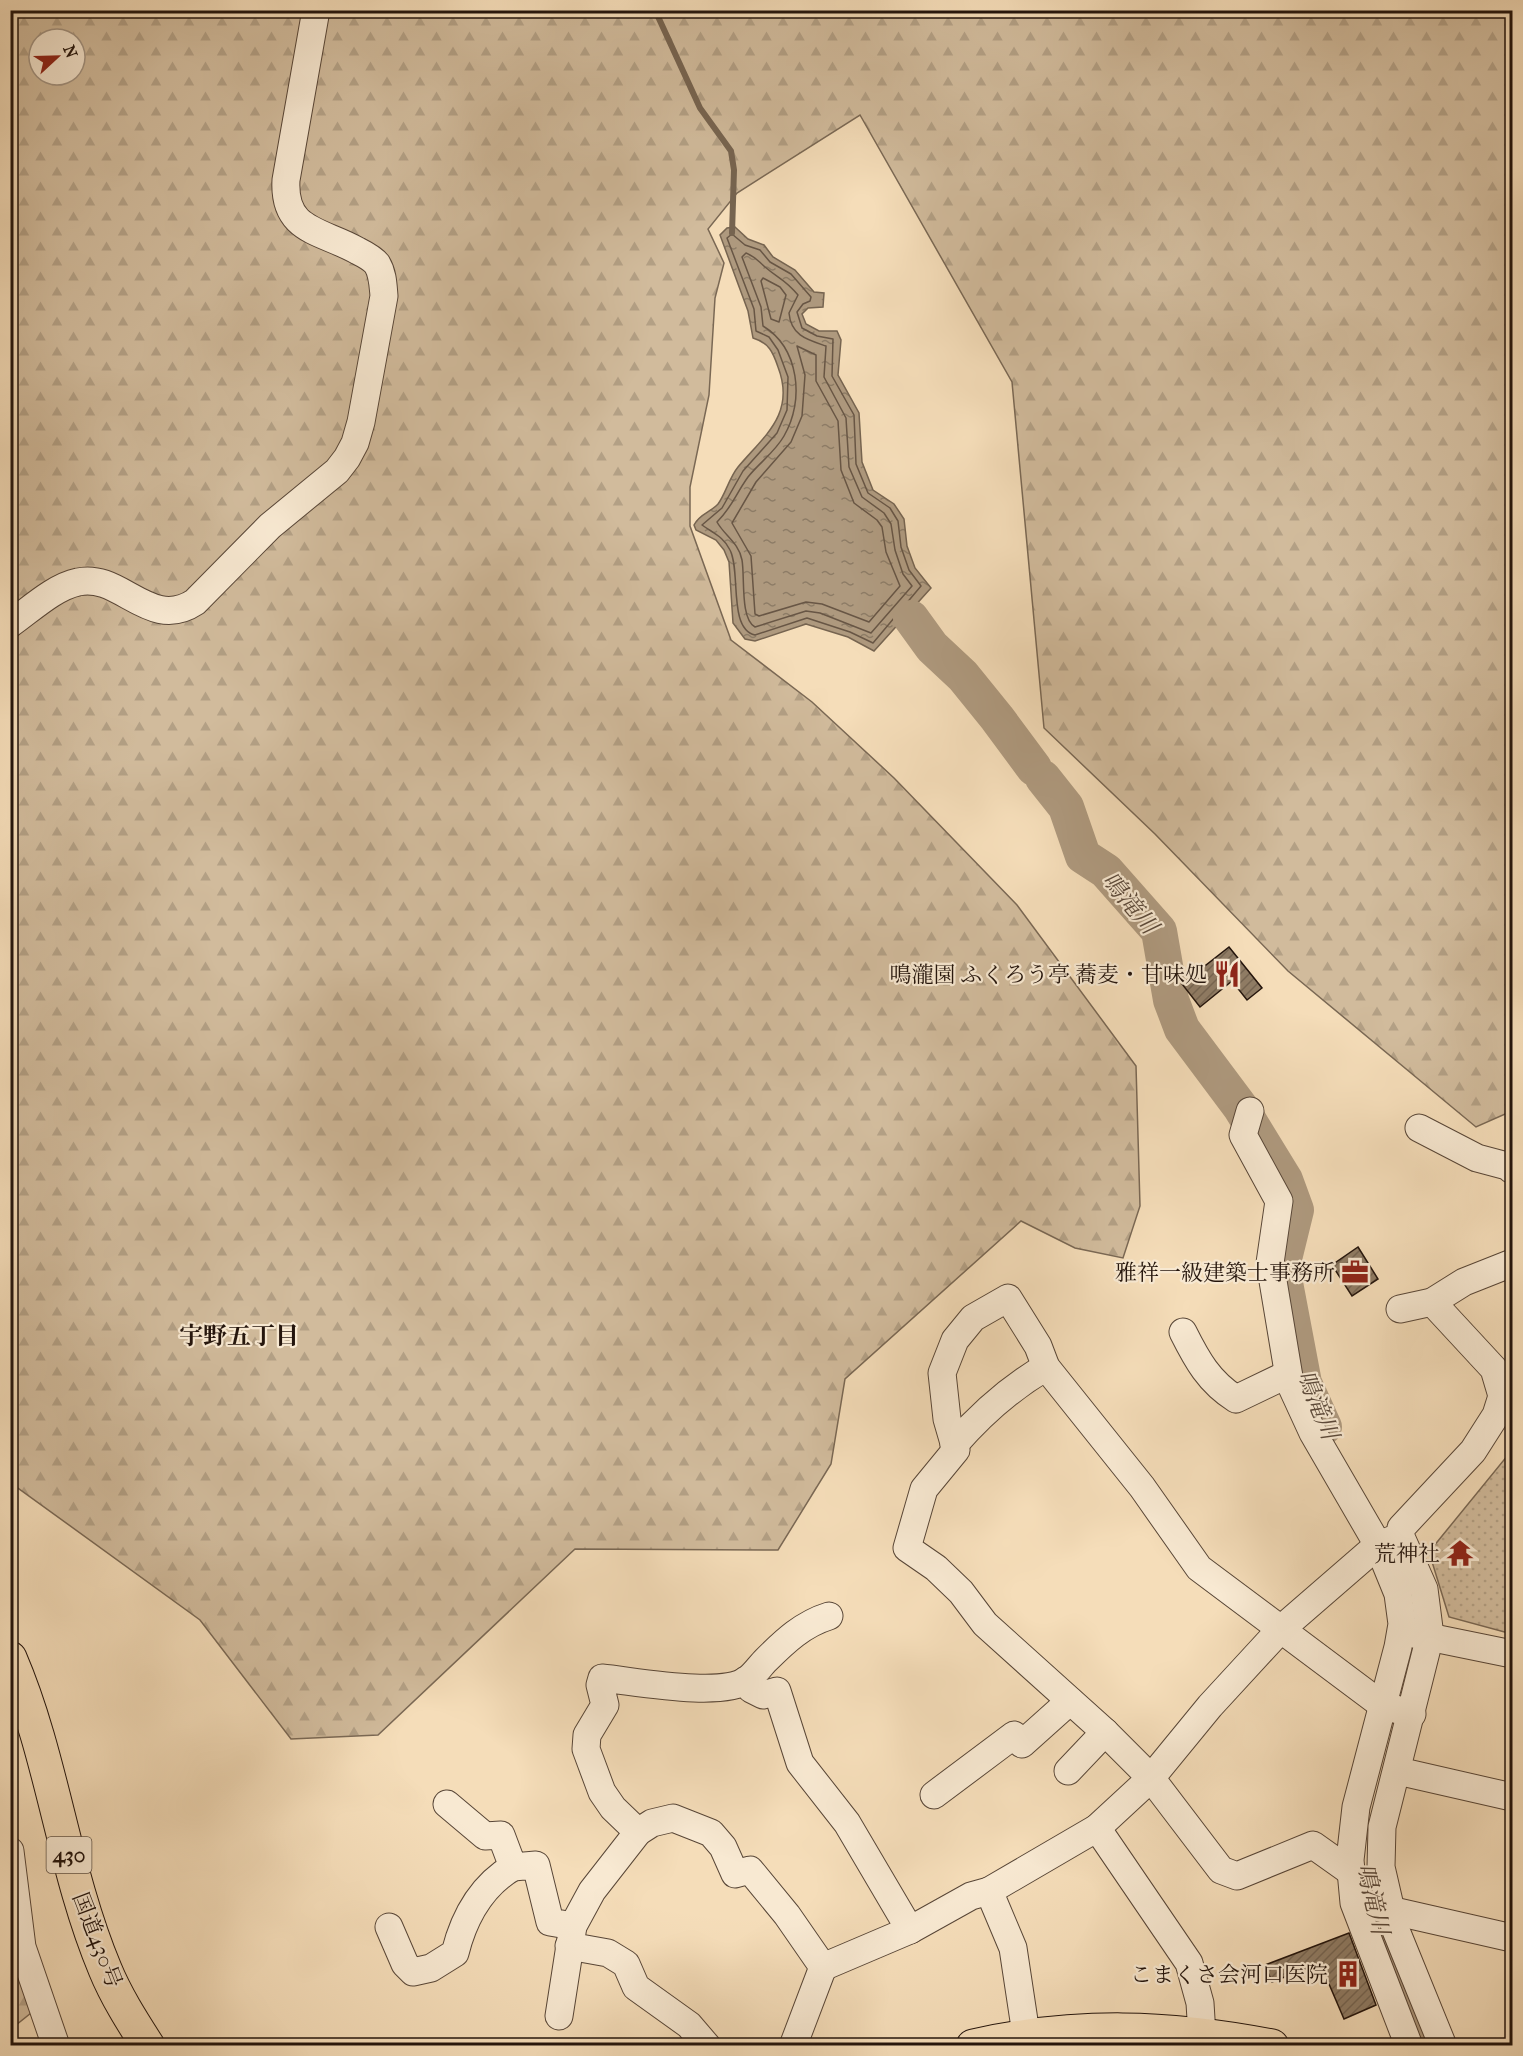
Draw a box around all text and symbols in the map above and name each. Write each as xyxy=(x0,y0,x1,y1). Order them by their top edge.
north arrow xyxy=(27,27,87,87)
text: N xyxy=(59,42,82,62)
water label: 鳴滝川 xyxy=(1096,866,1166,942)
restaurant icon: 鳴瀧園 ふくろう亭 蕎麦・甘味処 xyxy=(1212,959,1242,989)
place label: 鳴瀧園 ふくろう亭 蕎麦・甘味処 xyxy=(890,962,1207,988)
office icon: 雅祥一級建築士事務所 xyxy=(1340,1257,1370,1287)
place label: 雅祥一級建築士事務所 xyxy=(1115,1260,1335,1286)
district label: 宇野五丁目 xyxy=(179,1322,299,1350)
water label: 鳴滝川 xyxy=(1292,1366,1346,1446)
temple icon: 荒神社 xyxy=(1445,1538,1475,1568)
place label: 荒神社 xyxy=(1374,1541,1440,1567)
road number: 430 xyxy=(46,1837,92,1873)
water label: 鳴滝川 xyxy=(1351,1861,1395,1940)
street label: 国道430号 xyxy=(67,1889,127,1992)
building icon: こまくさ会河口医院 xyxy=(1333,1959,1363,1989)
place label: こまくさ会河口医院 xyxy=(1130,1962,1328,1988)

